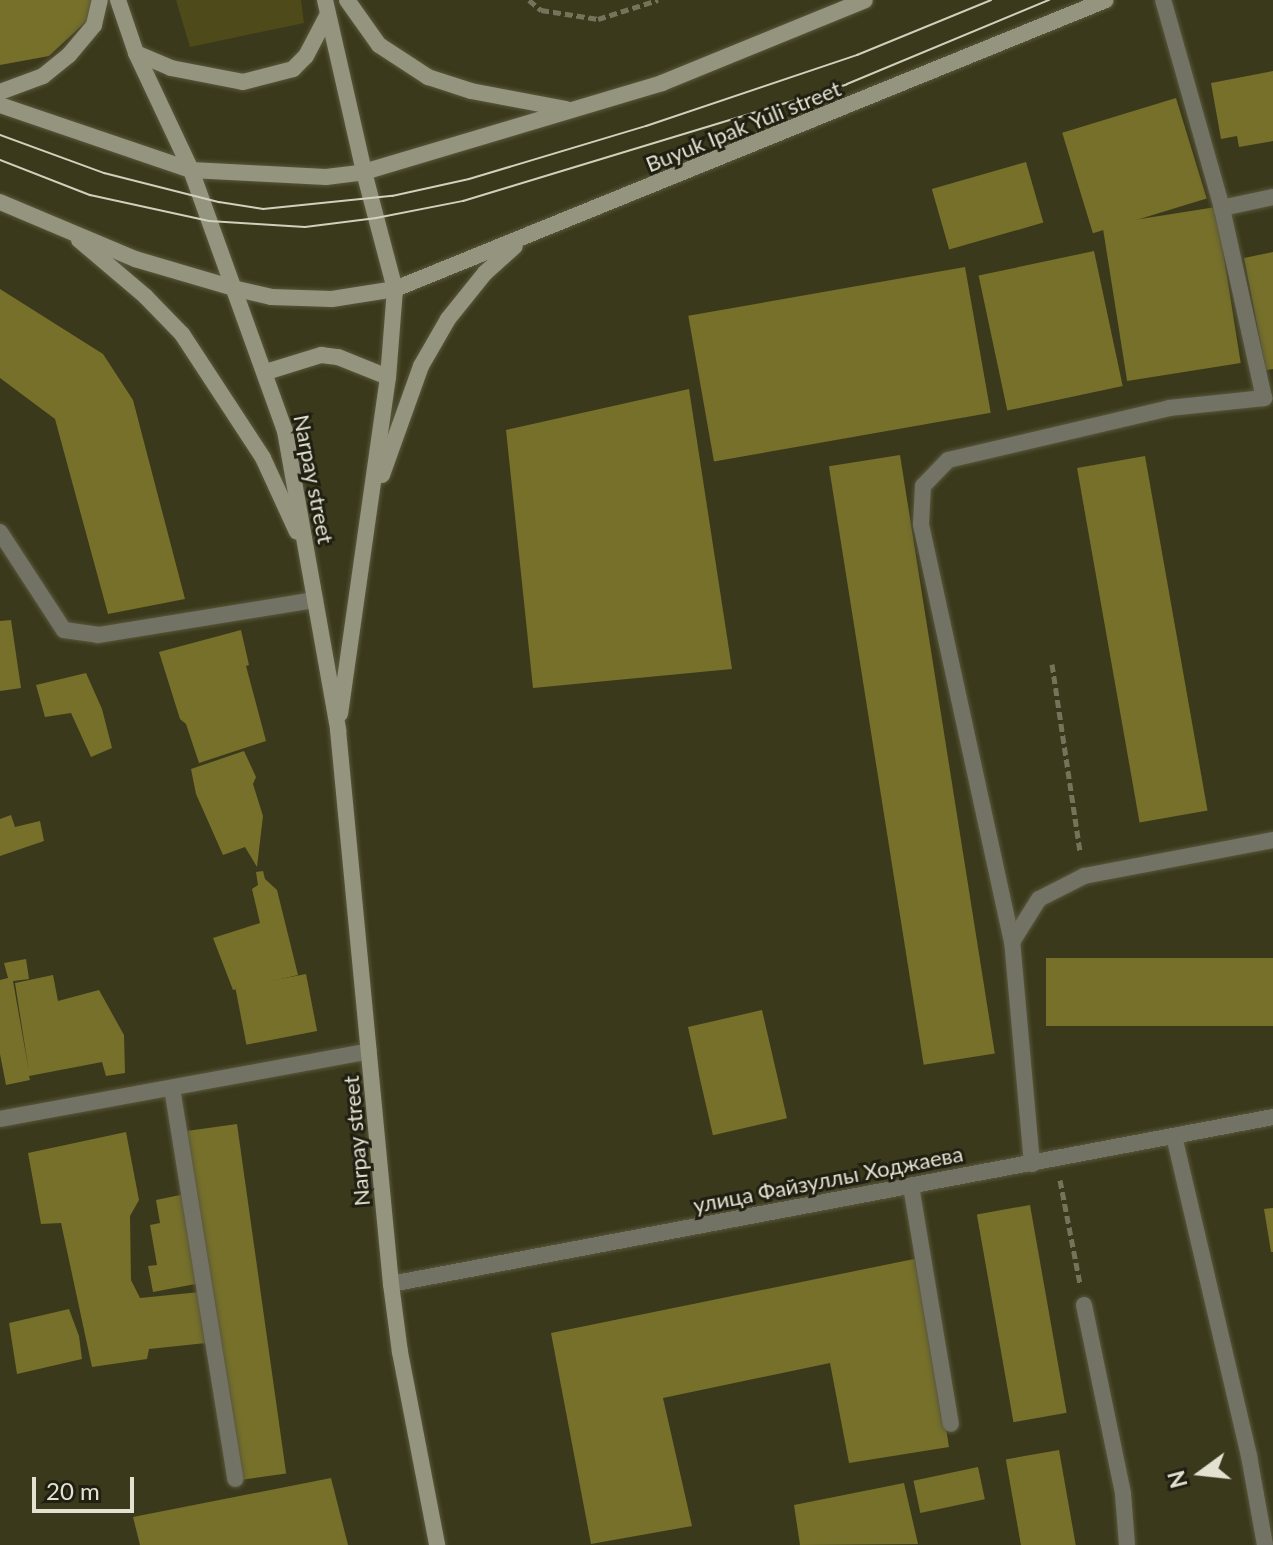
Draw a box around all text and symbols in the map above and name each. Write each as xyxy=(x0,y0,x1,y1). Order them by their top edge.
street label: Buyuk Ipak Yuli street xyxy=(641,75,845,177)
street label: Narpay street xyxy=(289,412,339,546)
street label: Narpay street xyxy=(337,1074,375,1208)
street label: улица Файзуллы Ходжаева xyxy=(691,1140,965,1218)
north arrow xyxy=(1161,1433,1241,1513)
scale bar xyxy=(36,1461,138,1511)
text: N xyxy=(1162,1468,1193,1491)
text: 20 m xyxy=(46,1476,100,1505)

